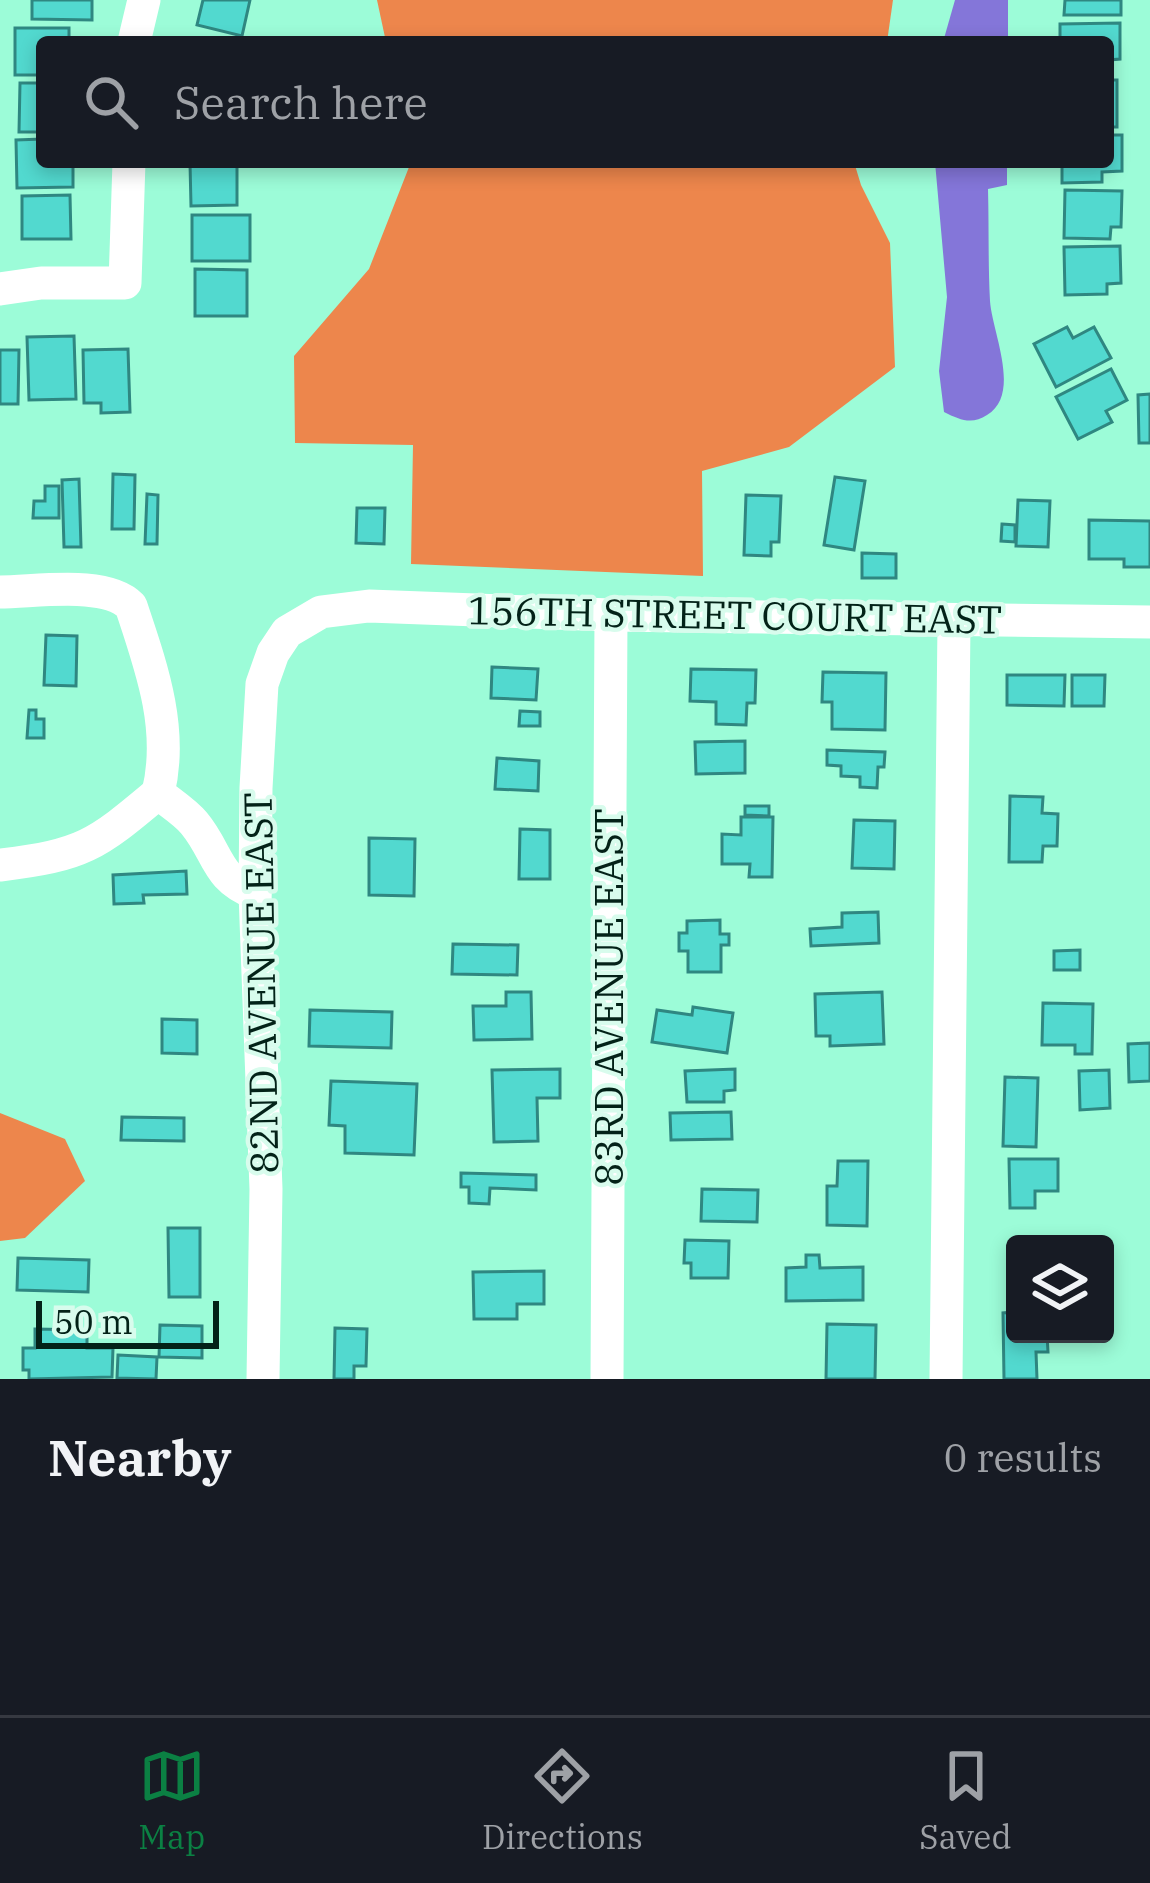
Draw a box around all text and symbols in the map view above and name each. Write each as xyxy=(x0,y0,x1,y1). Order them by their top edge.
search box xyxy=(36,36,1114,168)
icon: search xyxy=(78,69,144,135)
text: Search here xyxy=(174,73,428,131)
street label: 156TH STREET COURT EAST xyxy=(467,584,1003,645)
street label: 82ND AVENUE EAST xyxy=(232,792,289,1174)
street label: 83RD AVENUE EAST xyxy=(583,808,634,1186)
map controls xyxy=(1006,1235,1114,1343)
button: layers xyxy=(1006,1235,1114,1343)
scale bar xyxy=(36,1295,219,1348)
text: 50 m xyxy=(54,1300,133,1343)
text: Nearby xyxy=(48,1424,232,1490)
text: 0 results xyxy=(944,1432,1102,1483)
tab: Map xyxy=(138,1743,205,1858)
tab: Directions xyxy=(482,1743,643,1858)
tab: Saved xyxy=(919,1743,1012,1858)

